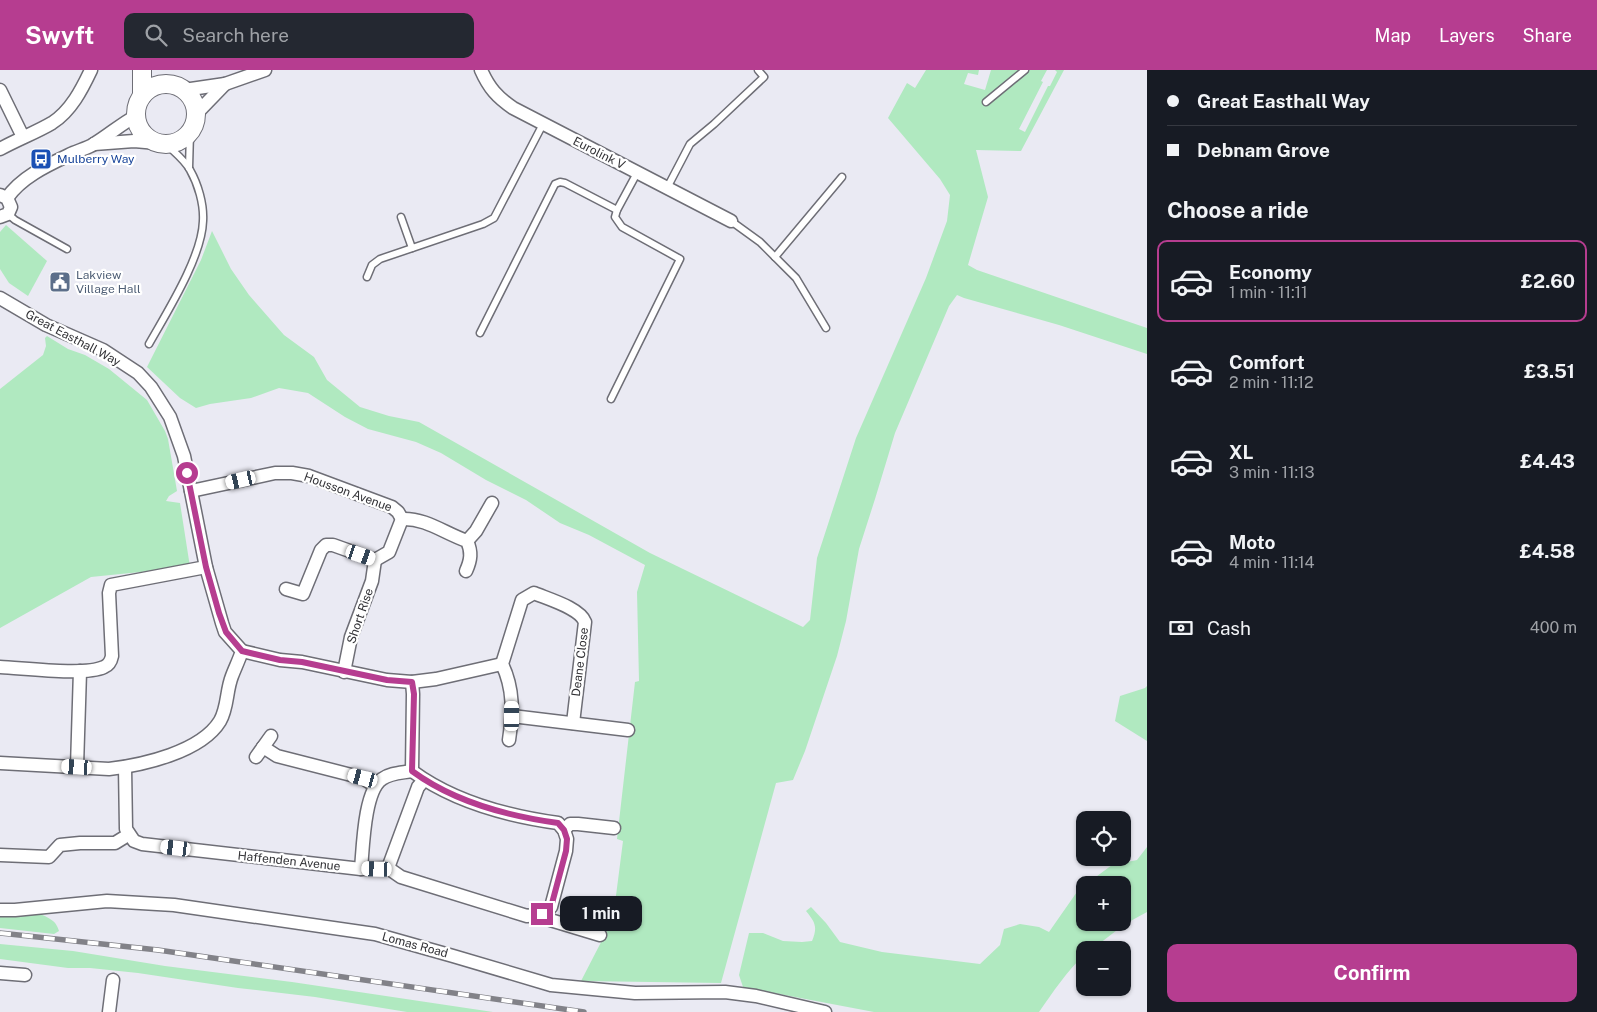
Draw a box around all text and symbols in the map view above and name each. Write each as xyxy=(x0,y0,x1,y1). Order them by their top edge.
search box xyxy=(124,13,474,58)
text: Swyft xyxy=(25,21,94,49)
icon: search xyxy=(142,21,170,49)
text: Search here xyxy=(182,24,289,46)
text: Map xyxy=(1375,25,1411,46)
text: Layers xyxy=(1439,25,1495,46)
text: Share xyxy=(1523,25,1572,46)
text: Great Easthall Way xyxy=(1197,90,1370,112)
street label: Eurolink V xyxy=(571,134,627,172)
text: Debnam Grove xyxy=(1197,139,1330,161)
bus stop icon: Mulberry Way xyxy=(29,147,53,171)
place label: Mulberry Way xyxy=(57,152,135,166)
text: Choose a ride xyxy=(1167,197,1309,223)
icon: car xyxy=(1169,259,1214,304)
text: Economy xyxy=(1229,261,1312,283)
place label: Lakview Village Hall xyxy=(76,268,141,296)
public building icon: Lakview Village Hall xyxy=(48,270,72,294)
text: £2.60 xyxy=(1521,270,1575,292)
text: 1 min · 11:11 xyxy=(1229,283,1308,302)
street label: Great Easthall Way xyxy=(23,307,123,369)
icon: car xyxy=(1169,349,1214,394)
text: Comfort xyxy=(1229,351,1305,373)
text: £3.51 xyxy=(1524,360,1575,382)
text: 2 min · 11:12 xyxy=(1229,373,1314,392)
icon: car xyxy=(1169,439,1214,484)
text: XL xyxy=(1229,441,1254,463)
text: £4.43 xyxy=(1520,450,1575,472)
route start xyxy=(176,462,198,484)
text: 3 min · 11:13 xyxy=(1229,463,1315,482)
car xyxy=(224,469,257,491)
street label: Housson Avenue xyxy=(302,470,394,515)
icon: car xyxy=(1169,529,1214,574)
text: Moto xyxy=(1229,531,1275,553)
text: £4.58 xyxy=(1520,540,1575,562)
car xyxy=(344,543,377,567)
text: 4 min · 11:14 xyxy=(1229,553,1315,572)
street label: Short Rise xyxy=(344,586,376,646)
icon: cash xyxy=(1167,614,1195,642)
text: Cash xyxy=(1207,617,1251,639)
text: 400 m xyxy=(1530,618,1577,637)
street label: Deane Close xyxy=(569,626,591,697)
car xyxy=(504,701,519,731)
car xyxy=(61,759,92,775)
car xyxy=(346,767,379,789)
map controls xyxy=(1076,811,1131,996)
button: locate xyxy=(1076,811,1131,866)
car xyxy=(160,839,191,857)
street label: Haffenden Avenue xyxy=(237,849,341,873)
car xyxy=(361,861,392,877)
button: + xyxy=(1076,876,1131,931)
callout: 1 min xyxy=(560,896,642,932)
route end xyxy=(531,903,553,925)
text: 1 min xyxy=(582,904,620,923)
street label: Lomas Road xyxy=(380,929,450,961)
button: − xyxy=(1076,941,1131,996)
button: Confirm xyxy=(1167,944,1577,1002)

